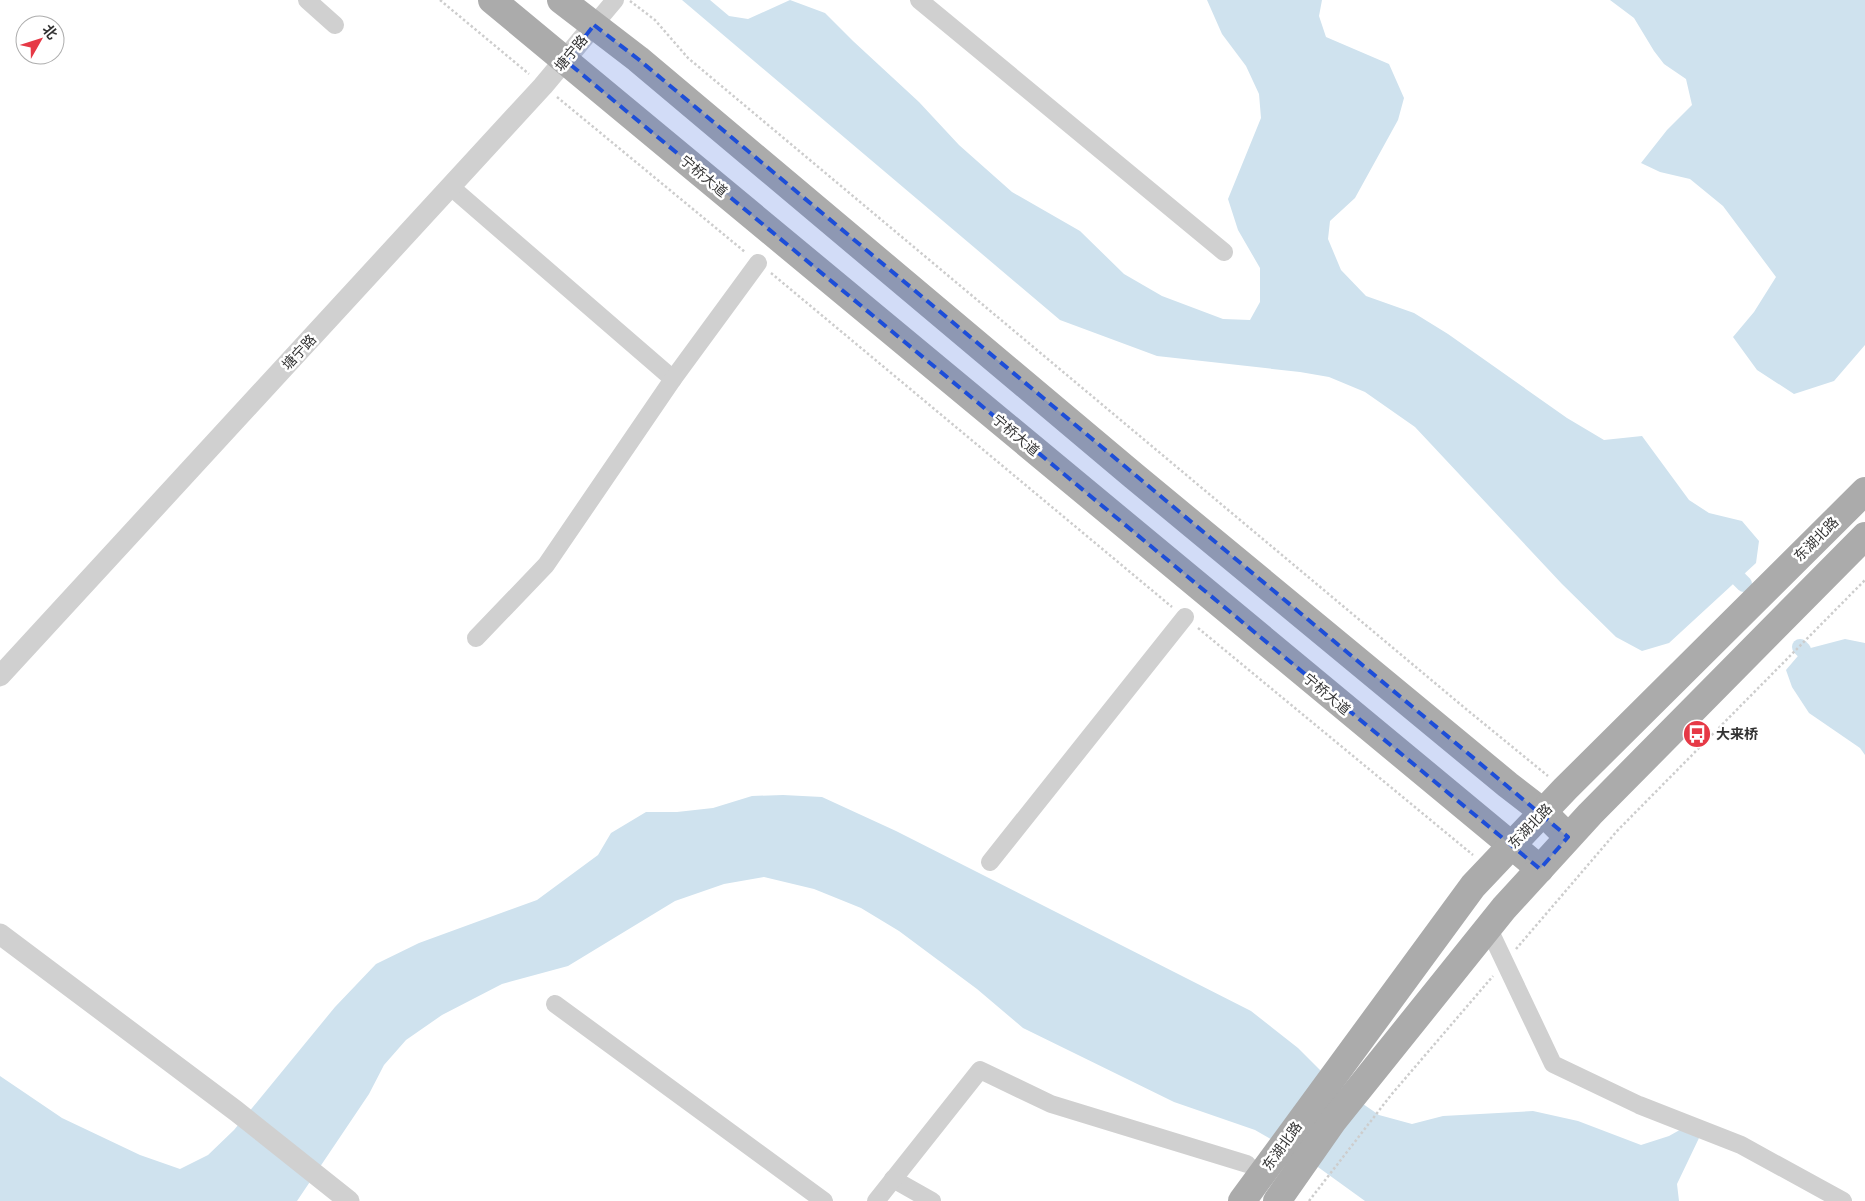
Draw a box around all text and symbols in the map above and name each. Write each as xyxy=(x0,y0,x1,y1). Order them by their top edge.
north arrow xyxy=(15,15,65,65)
text: 北 xyxy=(39,21,61,42)
street label: 塘宁路 xyxy=(551,32,591,74)
street label: 宁桥大道 xyxy=(677,152,731,200)
street label: 塘宁路 xyxy=(279,331,319,373)
street label: 宁桥大道 xyxy=(989,411,1043,459)
street label: 东湖北路 xyxy=(1791,514,1841,564)
street label: 宁桥大道 xyxy=(1300,670,1354,718)
bus stop icon: 大来桥 xyxy=(1682,719,1712,749)
place label: 大来桥 xyxy=(1716,726,1758,742)
street label: 东湖北路 xyxy=(1505,800,1555,852)
street label: 东湖北路 xyxy=(1259,1119,1305,1173)

